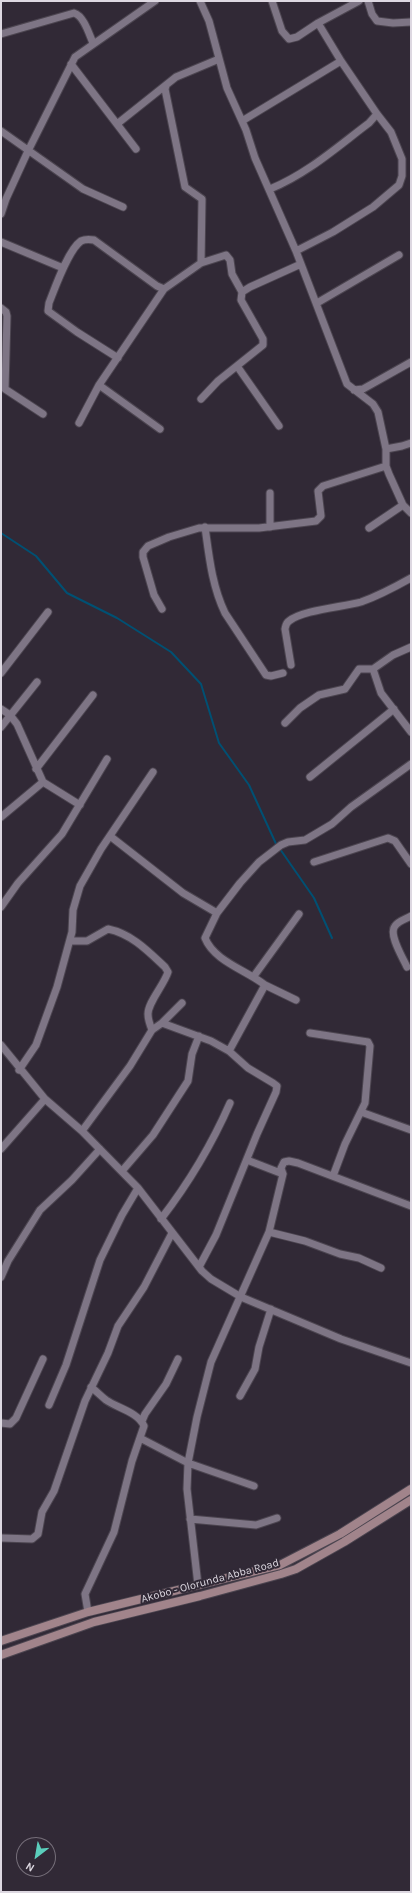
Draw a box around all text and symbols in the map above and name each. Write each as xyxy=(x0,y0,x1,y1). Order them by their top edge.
street label: Akobo - Olorunda Abba Road xyxy=(140,1556,280,1606)
north arrow xyxy=(16,1837,56,1877)
text: N xyxy=(23,1859,37,1874)

